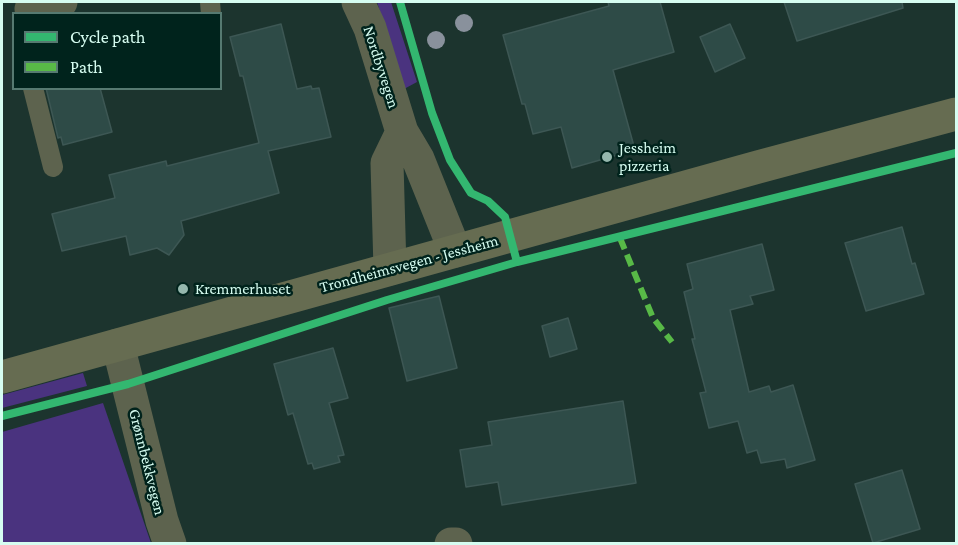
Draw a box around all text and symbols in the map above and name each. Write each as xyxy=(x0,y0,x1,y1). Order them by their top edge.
legend xyxy=(12,12,222,90)
street label: Nordbyvegen xyxy=(359,23,403,111)
text: Cycle path xyxy=(70,27,145,47)
text: Path xyxy=(70,57,103,77)
place label: Jessheim pizzeria xyxy=(619,138,676,176)
marker: Jessheim pizzeria xyxy=(600,150,614,164)
street label: Trondheimsvegen - Jessheim xyxy=(318,231,500,297)
place label: Kremmerhuset xyxy=(195,279,291,299)
marker: Kremmerhuset xyxy=(176,282,190,296)
street label: Grønnbekkvegen xyxy=(125,407,169,517)

